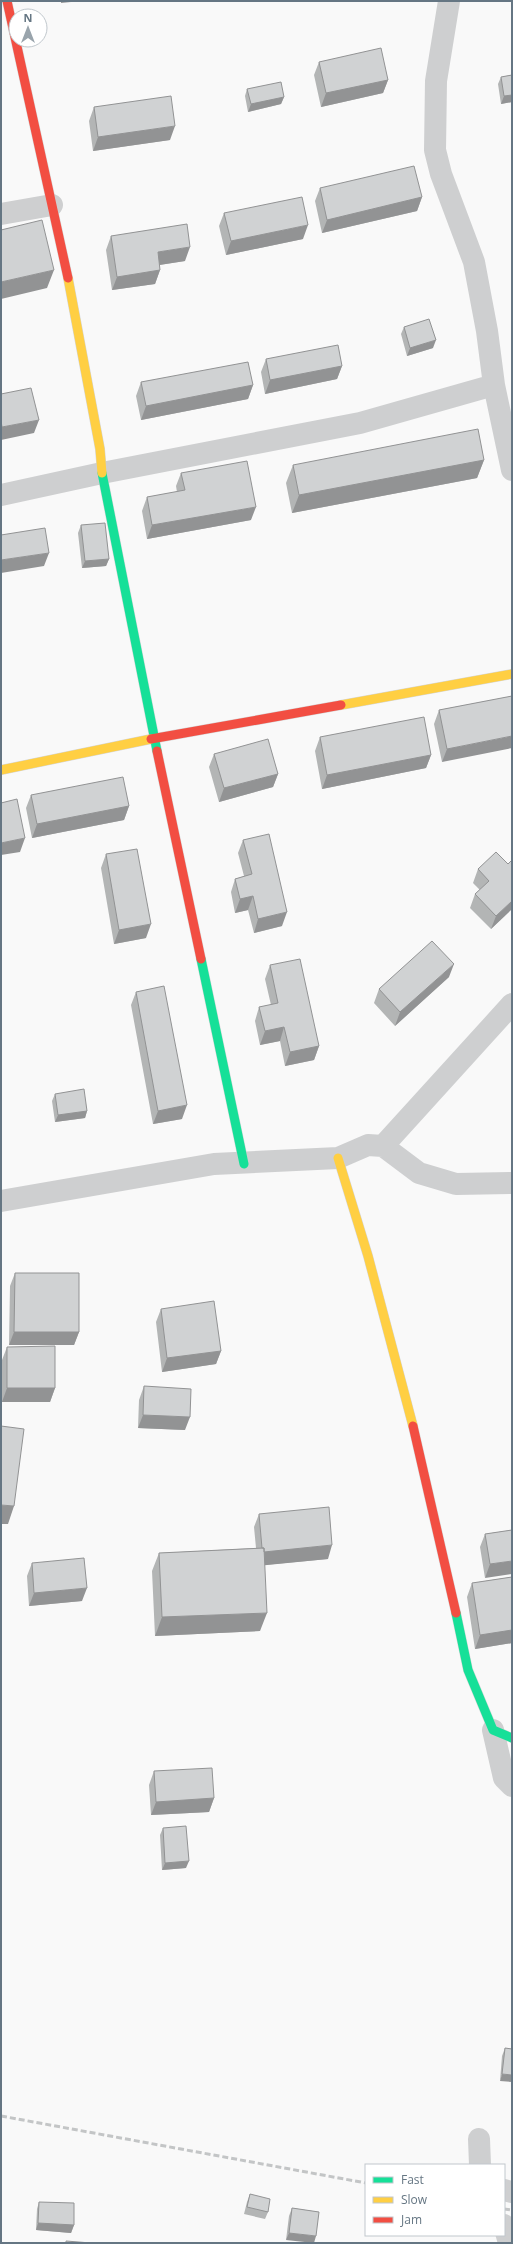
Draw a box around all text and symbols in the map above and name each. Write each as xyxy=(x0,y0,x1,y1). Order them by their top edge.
north arrow xyxy=(8,8,48,48)
text: N xyxy=(24,10,32,25)
legend xyxy=(365,2164,505,2236)
text: Fast xyxy=(401,2171,424,2188)
text: Slow xyxy=(401,2191,428,2208)
text: Jam xyxy=(400,2211,422,2228)

